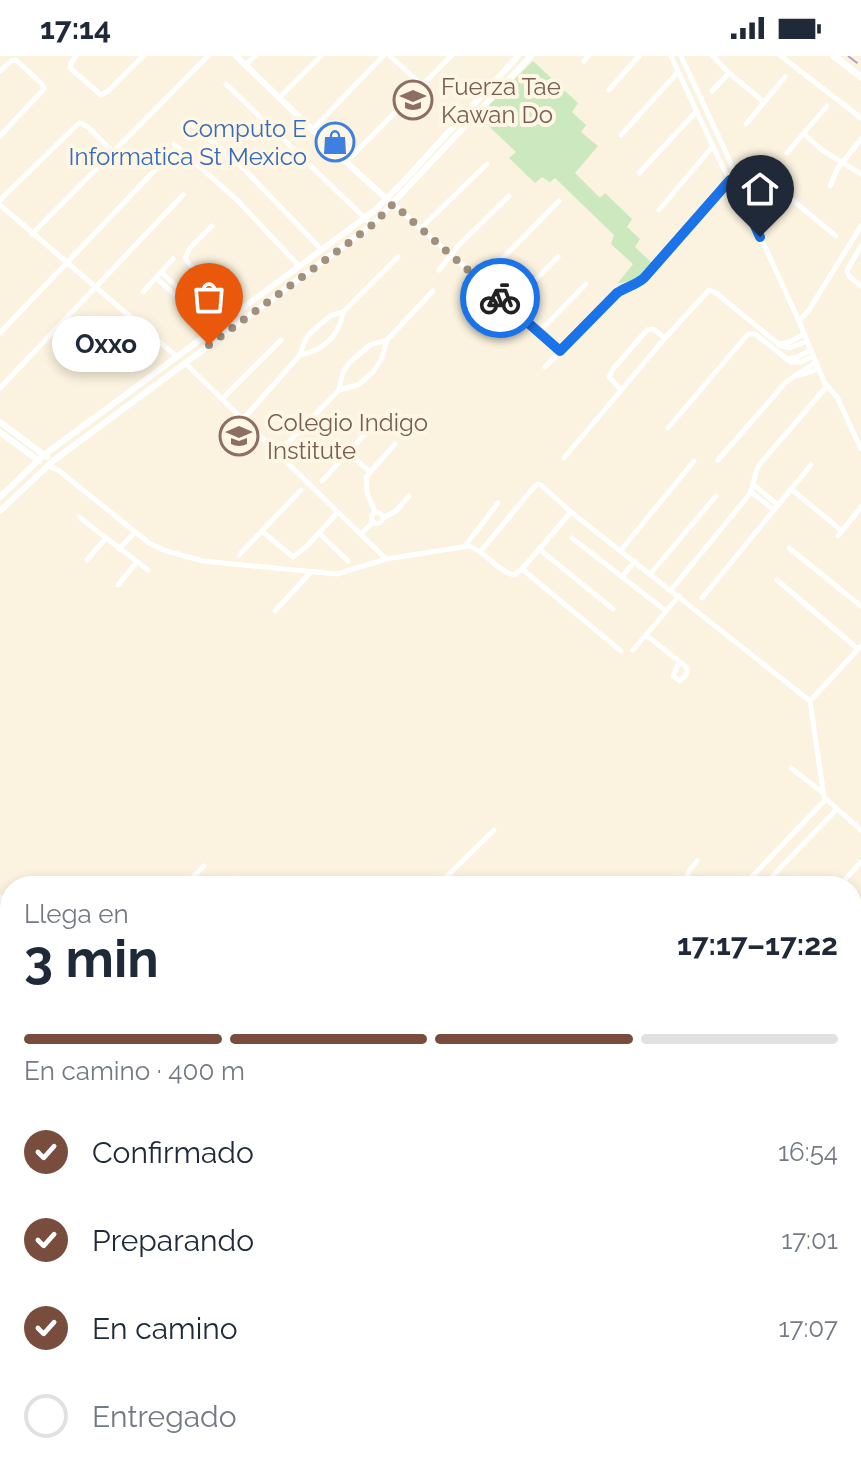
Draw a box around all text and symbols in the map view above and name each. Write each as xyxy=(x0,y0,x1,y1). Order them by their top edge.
text: 17:14 xyxy=(40,11,111,46)
place label: Fuerza Tae Kawan Do xyxy=(441,72,561,129)
school or university icon: Fuerza Tae Kawan Do xyxy=(392,79,434,121)
place label: Computo E Informatica St Mexico xyxy=(69,114,307,171)
shop icon: Computo E Informatica St Mexico xyxy=(314,121,356,163)
pin xyxy=(726,155,794,237)
icon: home xyxy=(738,167,782,211)
courier xyxy=(460,258,540,338)
pin xyxy=(175,263,243,345)
icon: bag xyxy=(187,275,231,319)
icon: bike xyxy=(478,276,522,320)
callout: Oxxo xyxy=(53,317,161,373)
text: Oxxo xyxy=(75,329,137,359)
place label: Colegio Indigo Institute xyxy=(267,408,428,465)
school or university icon: Colegio Indigo Institute xyxy=(218,415,260,457)
text: Llega en xyxy=(24,899,129,929)
text: 17:17–17:22 xyxy=(677,927,838,962)
text: 3 min xyxy=(24,928,159,989)
text: En camino · 400 m xyxy=(24,1056,245,1086)
icon: check xyxy=(24,1130,68,1174)
text: Confirmado xyxy=(92,1135,254,1170)
text: 16:54 xyxy=(778,1137,838,1167)
icon: check xyxy=(24,1218,68,1262)
text: Preparando xyxy=(92,1223,254,1258)
text: 17:01 xyxy=(781,1225,838,1255)
icon: check xyxy=(24,1306,68,1350)
text: En camino xyxy=(92,1311,238,1346)
text: 17:07 xyxy=(779,1313,838,1343)
text: Entregado xyxy=(92,1399,237,1434)

